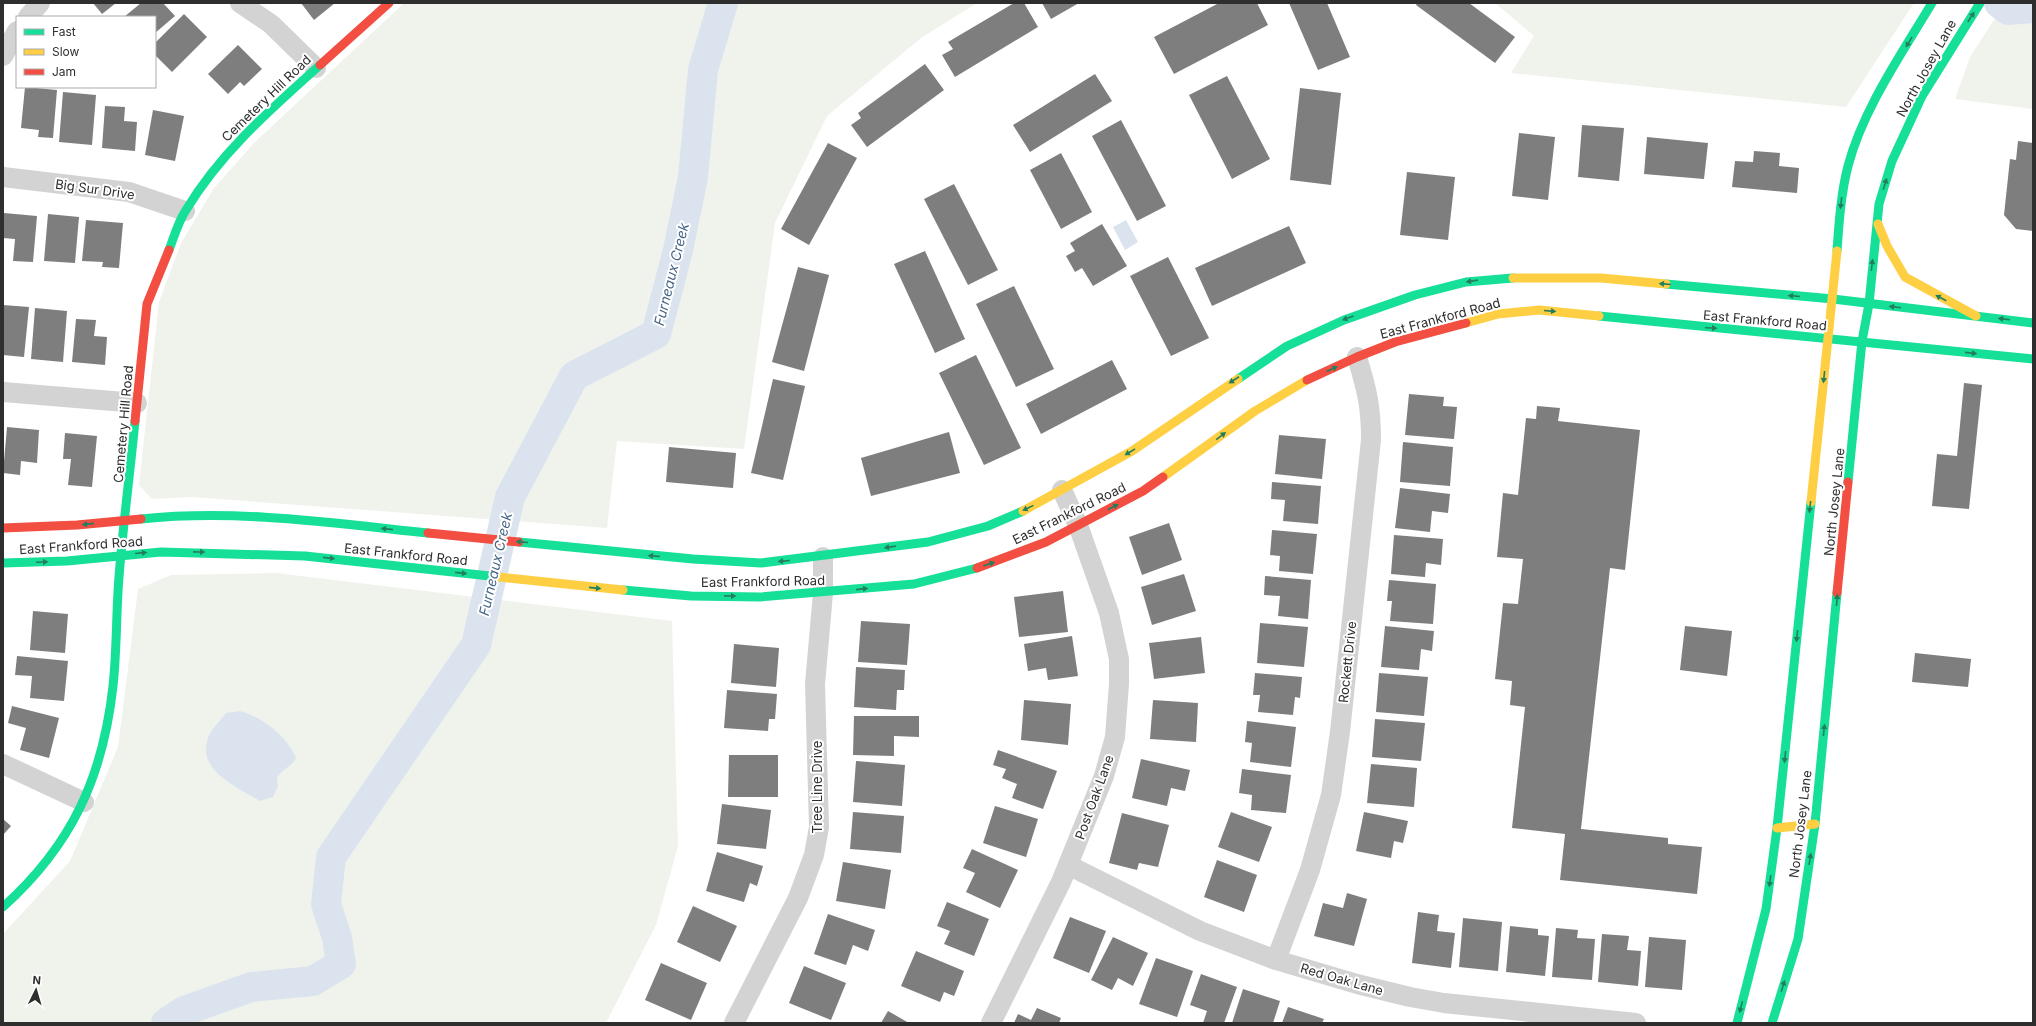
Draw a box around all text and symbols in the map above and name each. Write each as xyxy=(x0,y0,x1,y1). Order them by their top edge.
one-way arrow xyxy=(1967,12,1975,22)
legend xyxy=(16,16,156,88)
street label: North Josey Lane xyxy=(1893,17,1959,119)
text: Fast xyxy=(52,24,76,39)
one-way arrow xyxy=(1905,36,1912,48)
text: Slow xyxy=(52,44,80,59)
street label: Cemetery Hill Road xyxy=(218,51,314,145)
text: Jam xyxy=(52,64,76,79)
street label: Big Sur Drive xyxy=(54,176,136,202)
one-way arrow xyxy=(1882,178,1888,190)
one-way arrow xyxy=(1838,197,1844,209)
water label: Furneaux Creek xyxy=(650,220,692,327)
one-way arrow xyxy=(1869,259,1876,271)
one-way arrow xyxy=(1466,278,1479,284)
one-way arrow xyxy=(1659,281,1671,287)
one-way arrow xyxy=(1788,293,1800,299)
street label: East Frankford Road xyxy=(1378,294,1502,342)
one-way arrow xyxy=(1935,295,1947,301)
one-way arrow xyxy=(1889,304,1901,310)
one-way arrow xyxy=(1544,307,1556,314)
street label: East Frankford Road xyxy=(1702,307,1828,333)
one-way arrow xyxy=(1342,316,1354,322)
one-way arrow xyxy=(1998,316,2010,323)
one-way arrow xyxy=(1705,324,1717,331)
one-way arrow xyxy=(1965,349,1977,356)
street label: Cemetery Hill Road xyxy=(110,365,136,483)
one-way arrow xyxy=(1327,366,1338,372)
one-way arrow xyxy=(1820,371,1827,383)
one-way arrow xyxy=(1229,376,1239,384)
one-way arrow xyxy=(1216,432,1227,440)
street label: North Josey Lane xyxy=(1820,447,1848,557)
one-way arrow xyxy=(1125,448,1135,456)
street label: East Frankford Road xyxy=(1010,479,1128,547)
one-way arrow xyxy=(1807,501,1814,513)
one-way arrow xyxy=(1107,504,1119,510)
one-way arrow xyxy=(1023,505,1034,511)
water label: Furneaux Creek xyxy=(475,510,515,617)
one-way arrow xyxy=(82,521,94,527)
one-way arrow xyxy=(381,526,393,533)
street label: East Frankford Road xyxy=(19,533,143,557)
one-way arrow xyxy=(516,539,528,546)
street label: East Frankford Road xyxy=(343,540,469,568)
one-way arrow xyxy=(884,544,896,550)
one-way arrow xyxy=(193,549,206,555)
one-way arrow xyxy=(135,550,147,557)
one-way arrow xyxy=(648,552,660,559)
one-way arrow xyxy=(323,555,335,562)
one-way arrow xyxy=(36,558,48,565)
one-way arrow xyxy=(778,558,790,564)
one-way arrow xyxy=(984,560,996,566)
one-way arrow xyxy=(455,570,467,576)
street label: East Frankford Road xyxy=(701,572,825,590)
one-way arrow xyxy=(589,584,601,591)
one-way arrow xyxy=(856,586,868,593)
one-way arrow xyxy=(724,593,736,600)
one-way arrow xyxy=(1834,594,1841,606)
street label: Rockett Drive xyxy=(1335,620,1359,704)
one-way arrow xyxy=(1794,630,1801,642)
one-way arrow xyxy=(1821,724,1828,736)
street label: Tree Line Drive xyxy=(809,741,825,833)
one-way arrow xyxy=(1782,751,1788,763)
street label: Post Oak Lane xyxy=(1071,753,1117,841)
street label: North Josey Lane xyxy=(1785,769,1815,879)
one-way arrow xyxy=(1807,853,1813,865)
one-way arrow xyxy=(1767,875,1773,887)
street label: Red Oak Lane xyxy=(1299,960,1385,998)
north arrow xyxy=(16,970,56,1010)
text: N xyxy=(32,973,42,987)
one-way arrow xyxy=(1780,979,1786,991)
one-way arrow xyxy=(1738,1001,1744,1013)

